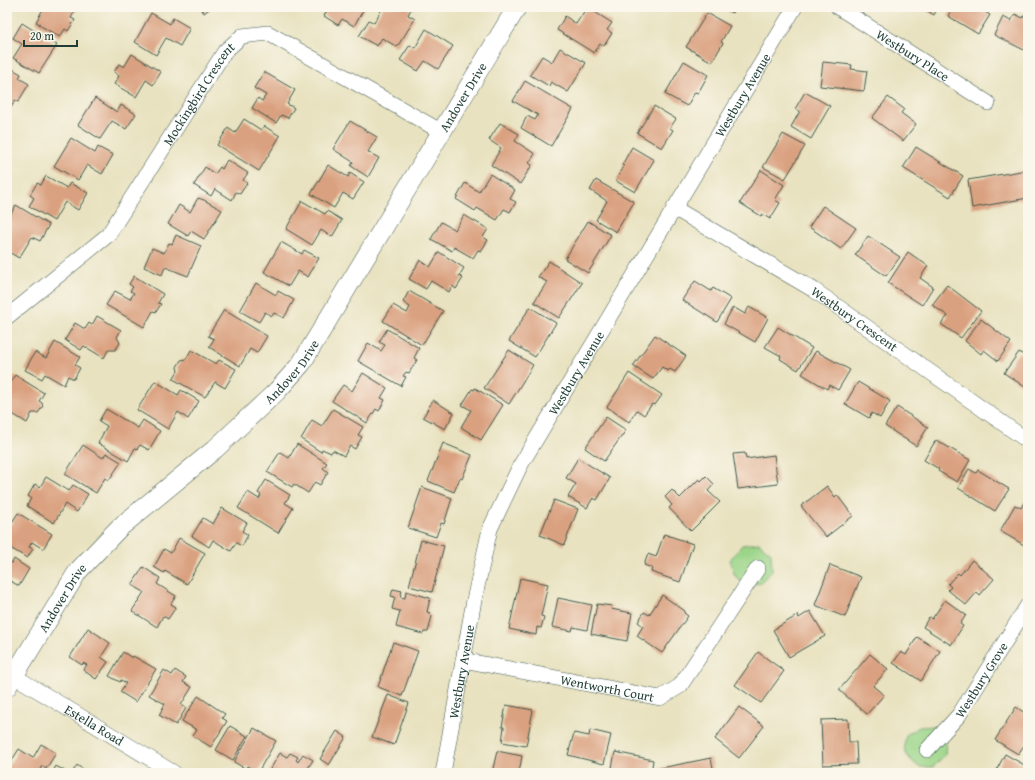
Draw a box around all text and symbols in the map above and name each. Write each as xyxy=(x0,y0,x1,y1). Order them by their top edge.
scale bar xyxy=(24,22,77,48)
street label: Westbury Place xyxy=(873,24,953,86)
text: 20 m xyxy=(30,27,54,44)
street label: Mockingbird Crescent xyxy=(158,37,239,149)
street label: Westbury Avenue xyxy=(710,49,775,140)
street label: Andover Drive xyxy=(434,58,491,135)
street label: Westbury Crescent xyxy=(807,281,902,356)
street label: Westbury Avenue xyxy=(543,327,608,418)
street label: Andover Drive xyxy=(260,336,323,408)
street label: Andover Drive xyxy=(33,559,90,636)
street label: Westbury Avenue xyxy=(443,623,479,720)
street label: Westbury Grove xyxy=(950,638,1012,721)
street label: Wentworth Court xyxy=(559,670,656,706)
street label: Estella Road xyxy=(61,699,128,750)

